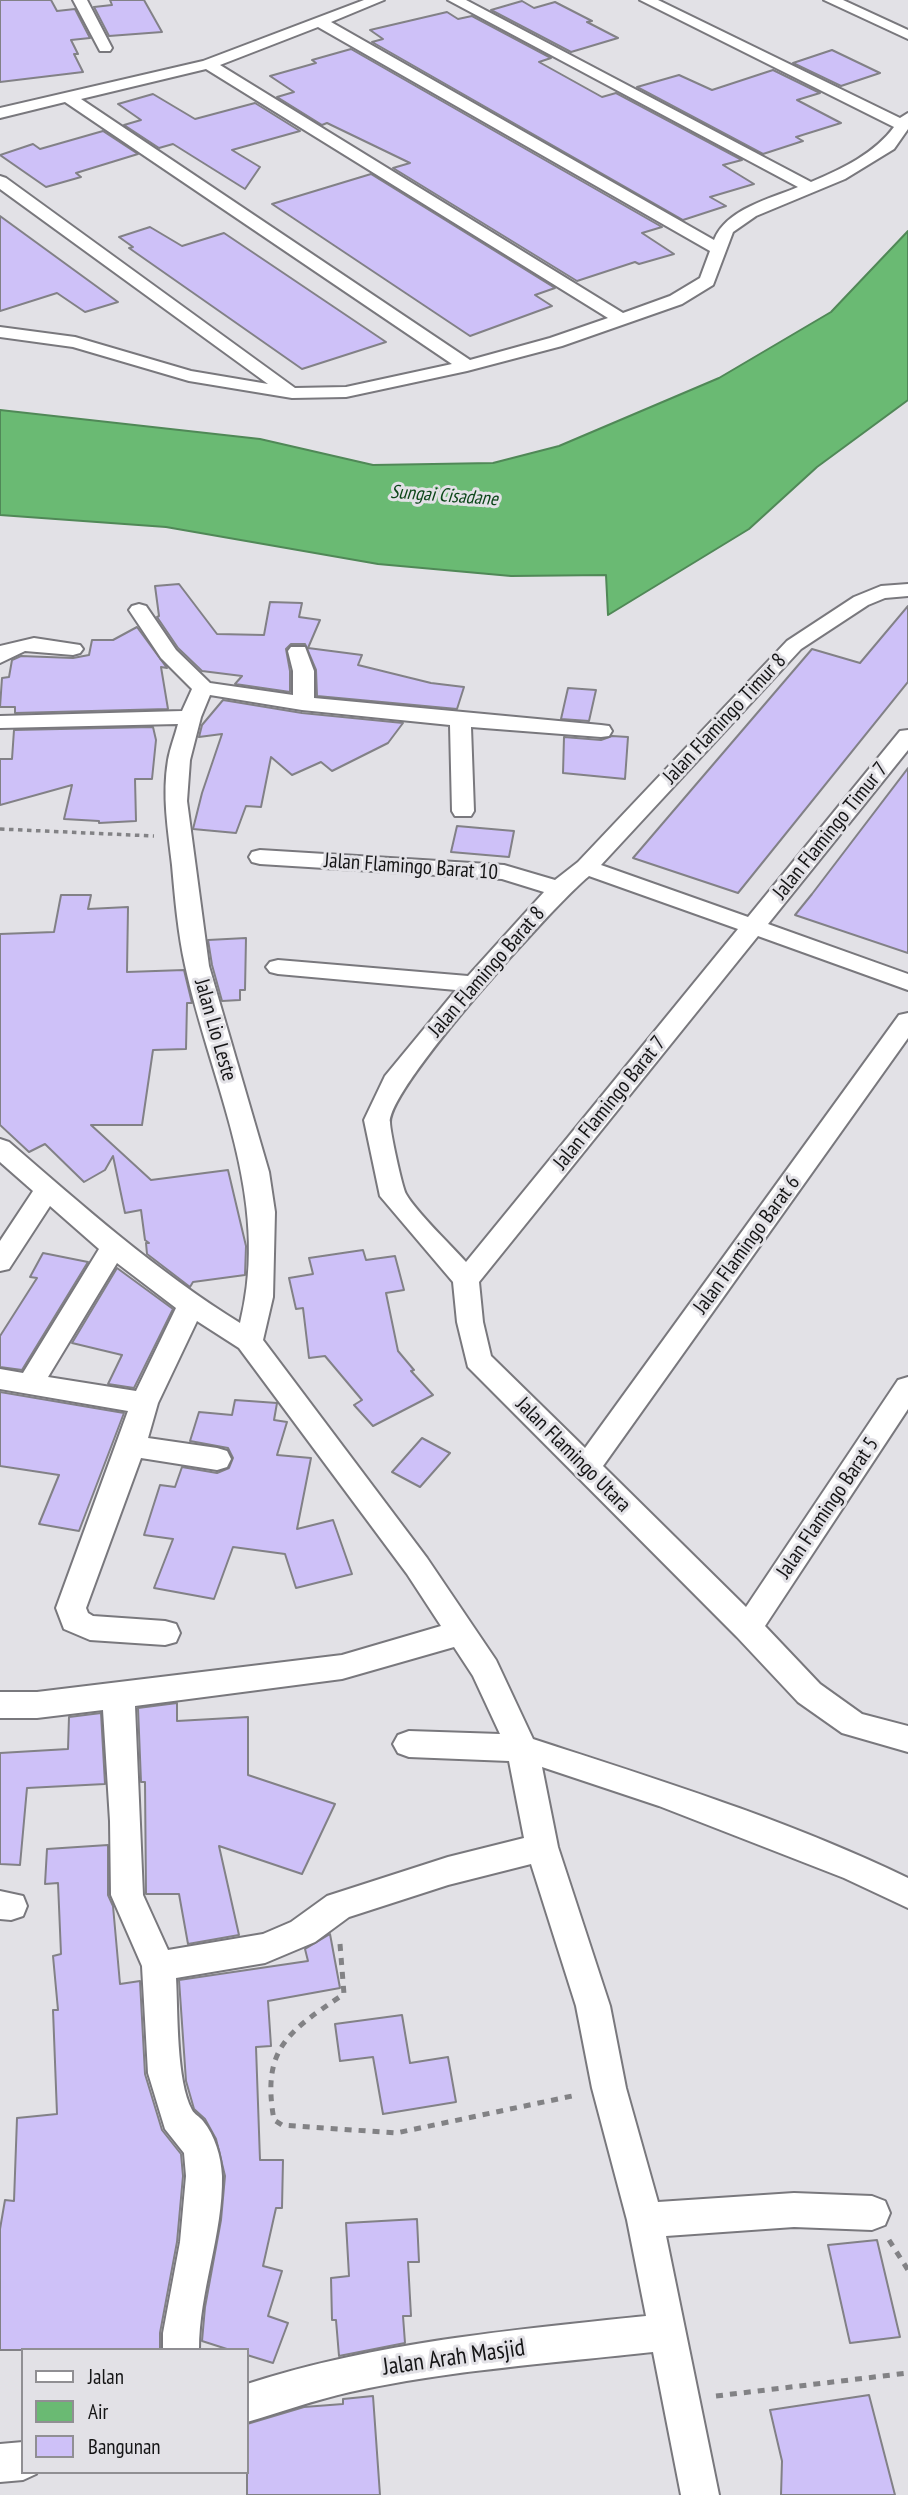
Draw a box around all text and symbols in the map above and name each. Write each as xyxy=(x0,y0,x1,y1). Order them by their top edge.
water label: Sungai Cisadane xyxy=(390,481,498,511)
street label: Jalan Flamingo Timur 8 xyxy=(658,649,792,789)
street label: Jalan Flamingo Timur 7 xyxy=(768,757,894,905)
street label: Jalan Flamingo Barat 10 xyxy=(323,848,499,886)
street label: Jalan Flamingo Barat 8 xyxy=(424,902,550,1042)
street label: Jalan Lio Leste xyxy=(188,976,242,1084)
street label: Jalan Flamingo Barat 7 xyxy=(548,1031,672,1175)
street label: Jalan Flamingo Barat 6 xyxy=(688,1171,806,1319)
street label: Jalan Flamingo Utara xyxy=(510,1392,636,1518)
street label: Jalan Flamingo Barat 5 xyxy=(772,1433,884,1583)
street label: Jalan Arah Masjid xyxy=(381,2334,527,2382)
legend xyxy=(21,2348,248,2474)
text: Jalan xyxy=(88,2363,124,2390)
text: Air xyxy=(88,2398,108,2425)
text: Bangunan xyxy=(88,2433,161,2460)

